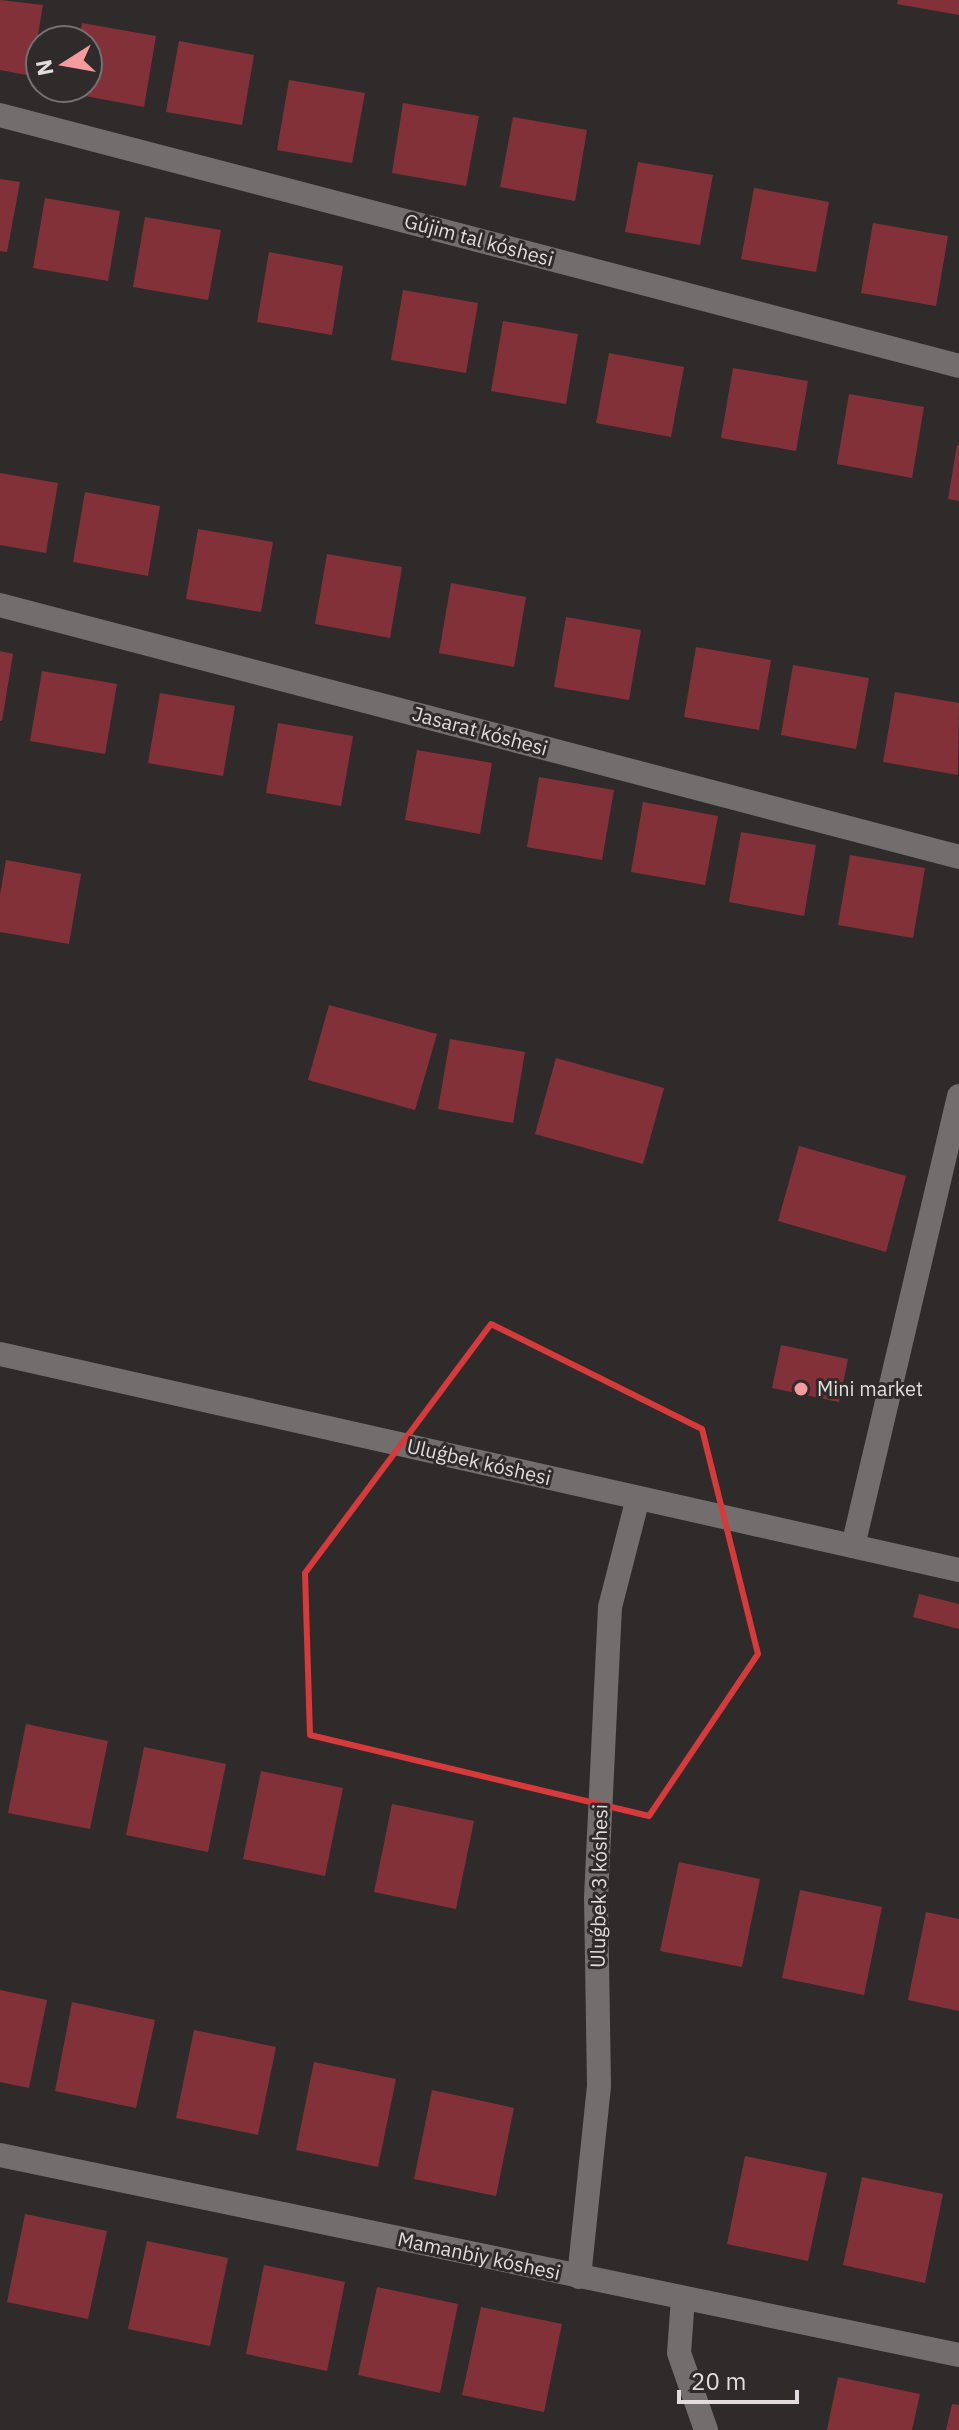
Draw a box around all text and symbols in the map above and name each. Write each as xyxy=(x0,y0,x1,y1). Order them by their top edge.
north arrow xyxy=(24,24,104,104)
text: N xyxy=(28,57,60,79)
street label: Gújim tal kóshesi xyxy=(401,207,557,272)
street label: Jasarat kóshesi xyxy=(409,699,551,762)
place label: Mini market xyxy=(817,1375,923,1402)
marker: Mini market xyxy=(792,1380,810,1398)
street label: Uluǵbek kóshesi xyxy=(404,1432,554,1491)
street label: Uluǵbek 3 kóshesi xyxy=(584,1804,613,1968)
street label: Mamanbiy kóshesi xyxy=(395,2225,563,2286)
scale bar xyxy=(679,2354,797,2404)
text: 20 m xyxy=(691,2365,746,2397)

